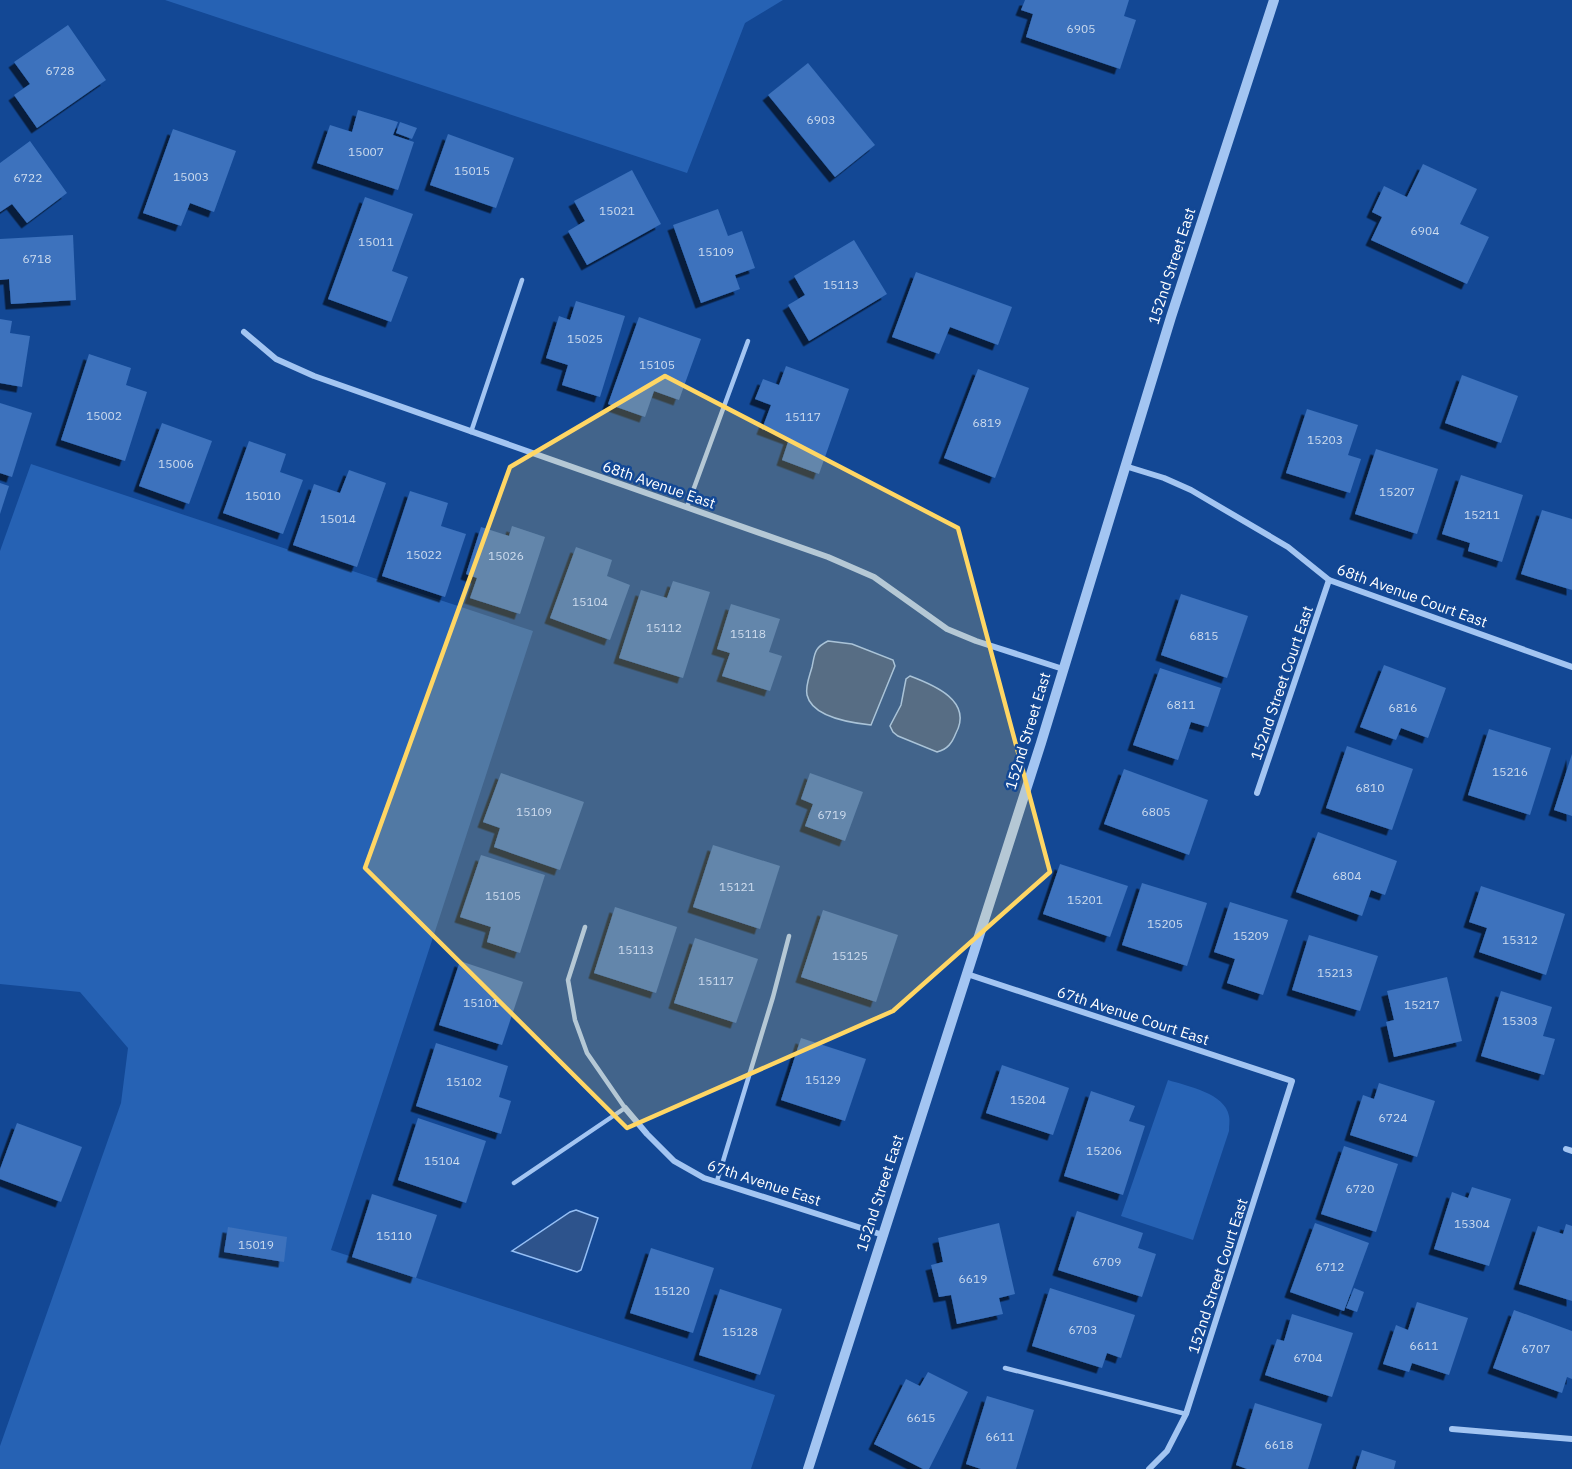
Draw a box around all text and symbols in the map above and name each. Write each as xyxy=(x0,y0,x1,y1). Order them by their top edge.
house number: 6905 xyxy=(1067,21,1095,36)
house number: 6728 xyxy=(46,63,74,78)
house number: 6903 xyxy=(807,112,835,127)
house number: 15007 xyxy=(348,144,384,159)
house number: 15015 xyxy=(454,163,490,178)
house number: 15003 xyxy=(173,169,209,184)
house number: 6722 xyxy=(14,170,42,185)
house number: 15021 xyxy=(599,203,635,218)
street label: 152nd Street East xyxy=(1144,205,1199,327)
house number: 6904 xyxy=(1411,223,1439,238)
house number: 15011 xyxy=(358,234,394,249)
house number: 15109 xyxy=(698,244,734,259)
house number: 6718 xyxy=(23,251,51,266)
house number: 15113 xyxy=(823,277,859,292)
house number: 15025 xyxy=(567,331,603,346)
house number: 15105 xyxy=(639,357,675,372)
house number: 15002 xyxy=(86,408,122,423)
house number: 15117 xyxy=(785,409,821,424)
house number: 6819 xyxy=(973,415,1001,430)
house number: 15203 xyxy=(1307,432,1343,447)
house number: 15006 xyxy=(158,456,194,471)
street label: 68th Avenue East xyxy=(600,456,718,513)
house number: 15207 xyxy=(1379,484,1415,499)
house number: 15010 xyxy=(245,488,281,503)
house number: 15211 xyxy=(1464,507,1500,522)
house number: 15014 xyxy=(320,511,356,526)
house number: 15022 xyxy=(406,547,442,562)
house number: 15026 xyxy=(488,548,524,563)
street label: 68th Avenue Court East xyxy=(1334,559,1490,632)
house number: 15104 xyxy=(572,594,608,609)
street label: 152nd Street Court East xyxy=(1246,603,1317,763)
house number: 15112 xyxy=(646,620,682,635)
house number: 15118 xyxy=(730,626,766,641)
house number: 6815 xyxy=(1190,628,1218,643)
street label: 152nd Street East xyxy=(1001,670,1054,792)
house number: 6811 xyxy=(1167,697,1195,712)
house number: 6816 xyxy=(1389,700,1417,715)
house number: 15216 xyxy=(1492,764,1528,779)
house number: 6810 xyxy=(1356,780,1384,795)
house number: 15109 xyxy=(516,804,552,819)
house number: 6805 xyxy=(1142,804,1170,819)
house number: 6719 xyxy=(818,807,846,822)
house number: 6804 xyxy=(1333,868,1361,883)
house number: 15121 xyxy=(719,879,755,894)
house number: 15105 xyxy=(485,888,521,903)
house number: 15201 xyxy=(1067,892,1103,907)
house number: 15205 xyxy=(1147,916,1183,931)
house number: 15209 xyxy=(1233,928,1269,943)
house number: 15312 xyxy=(1502,932,1538,947)
house number: 15113 xyxy=(618,942,654,957)
house number: 15125 xyxy=(832,948,868,963)
house number: 15213 xyxy=(1317,965,1353,980)
house number: 15117 xyxy=(698,973,734,988)
street label: 67th Avenue Court East xyxy=(1055,982,1212,1049)
house number: 15101 xyxy=(463,995,499,1010)
house number: 15217 xyxy=(1404,997,1440,1012)
house number: 15303 xyxy=(1502,1013,1538,1028)
house number: 15129 xyxy=(805,1072,841,1087)
house number: 15102 xyxy=(446,1074,482,1089)
house number: 15204 xyxy=(1010,1092,1046,1107)
house number: 6724 xyxy=(1379,1110,1407,1125)
street label: 152nd Street East xyxy=(852,1132,907,1254)
house number: 15206 xyxy=(1086,1143,1122,1158)
house number: 15104 xyxy=(424,1153,460,1168)
street label: 67th Avenue East xyxy=(705,1155,823,1210)
house number: 6720 xyxy=(1346,1181,1374,1196)
street label: 152nd Street Court East xyxy=(1183,1196,1252,1356)
house number: 15304 xyxy=(1454,1216,1490,1231)
house number: 15110 xyxy=(376,1228,412,1243)
house number: 15019 xyxy=(238,1237,274,1252)
house number: 6709 xyxy=(1093,1254,1121,1269)
house number: 6712 xyxy=(1316,1259,1344,1274)
house number: 6619 xyxy=(959,1271,987,1286)
house number: 15120 xyxy=(654,1283,690,1298)
house number: 6703 xyxy=(1069,1322,1097,1337)
house number: 15128 xyxy=(722,1324,758,1339)
house number: 6611 xyxy=(1410,1338,1438,1353)
house number: 6707 xyxy=(1522,1341,1550,1356)
house number: 6704 xyxy=(1294,1350,1322,1365)
house number: 6615 xyxy=(907,1410,935,1425)
house number: 6611 xyxy=(986,1429,1014,1444)
house number: 6618 xyxy=(1265,1437,1293,1452)

